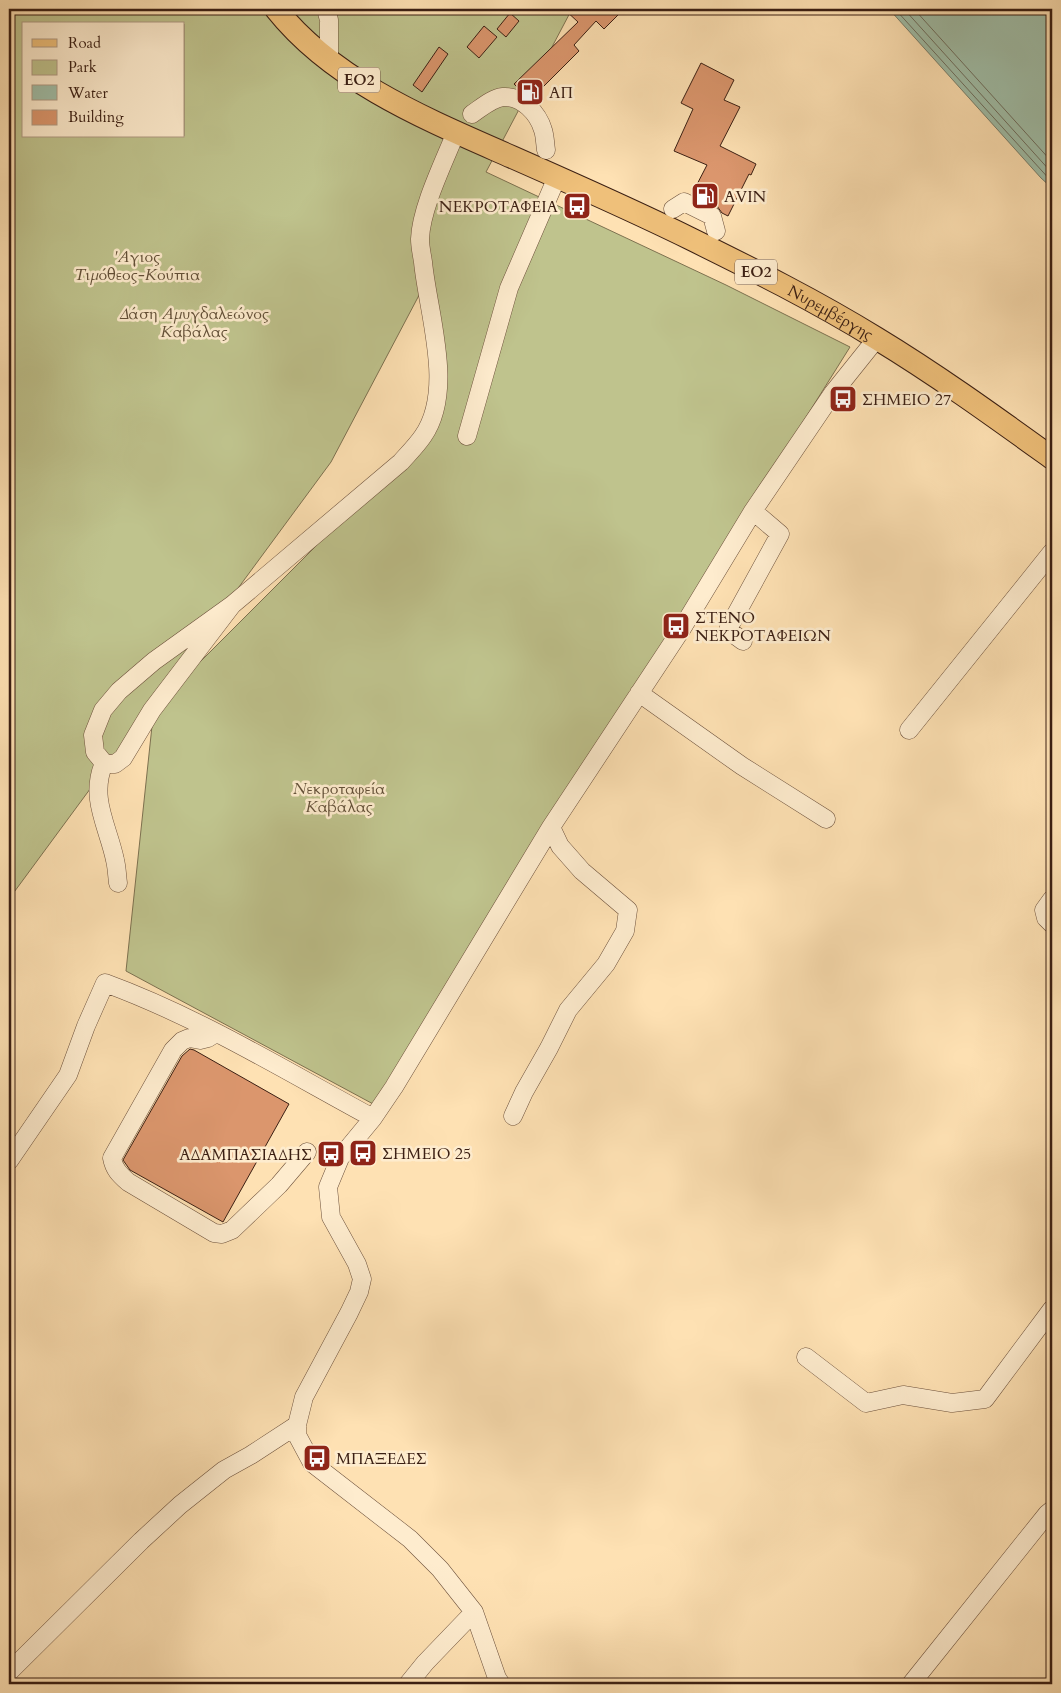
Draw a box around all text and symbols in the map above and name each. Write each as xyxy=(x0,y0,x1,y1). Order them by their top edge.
legend xyxy=(22,22,185,138)
text: Road xyxy=(68,33,101,53)
text: Park xyxy=(68,57,97,77)
road number: ΕΟ2 xyxy=(338,68,380,92)
fuel station icon: ΑΠ xyxy=(515,77,545,107)
place label: ΑΠ xyxy=(549,82,573,104)
text: Water xyxy=(67,83,109,103)
text: Building xyxy=(68,107,124,127)
fuel station icon: AVIN xyxy=(690,181,720,211)
place label: AVIN xyxy=(724,186,767,208)
bus stop icon: ΝΕΚΡΟΤΑΦΕΙΑ xyxy=(562,191,592,221)
place label: ΝΕΚΡΟΤΑΦΕΙΑ xyxy=(439,196,559,218)
park label: 'Αγιος Τιμόθεος-Κούπια xyxy=(74,246,200,286)
road number: ΕΟ2 xyxy=(735,260,777,284)
street label: Νυρεμβέργης xyxy=(784,280,877,346)
park label: Δάση Αμυγδαλεώνος Καβάλας xyxy=(119,303,269,343)
bus stop icon: ΣΗΜΕΙΟ 27 xyxy=(828,384,858,414)
place label: ΣΗΜΕΙΟ 27 xyxy=(862,389,951,411)
place label: ΣΤΕΝΟ ΝΕΚΡΟΤΑΦΕΙΩΝ xyxy=(695,607,831,647)
bus stop icon: ΣΤΕΝΟ ΝΕΚΡΟΤΑΦΕΙΩΝ xyxy=(661,611,691,641)
park label: Νεκροταφεία Καβάλας xyxy=(293,778,385,818)
bus stop icon: ΣΗΜΕΙΟ 25 xyxy=(348,1138,378,1168)
bus stop icon: ΑΔΑΜΠΑΣΙΑΔΗΣ xyxy=(316,1139,346,1169)
place label: ΣΗΜΕΙΟ 25 xyxy=(382,1143,471,1165)
place label: ΑΔΑΜΠΑΣΙΑΔΗΣ xyxy=(179,1144,312,1166)
bus stop icon: ΜΠΑΞΕΔΕΣ xyxy=(302,1443,332,1473)
place label: ΜΠΑΞΕΔΕΣ xyxy=(336,1448,427,1470)

